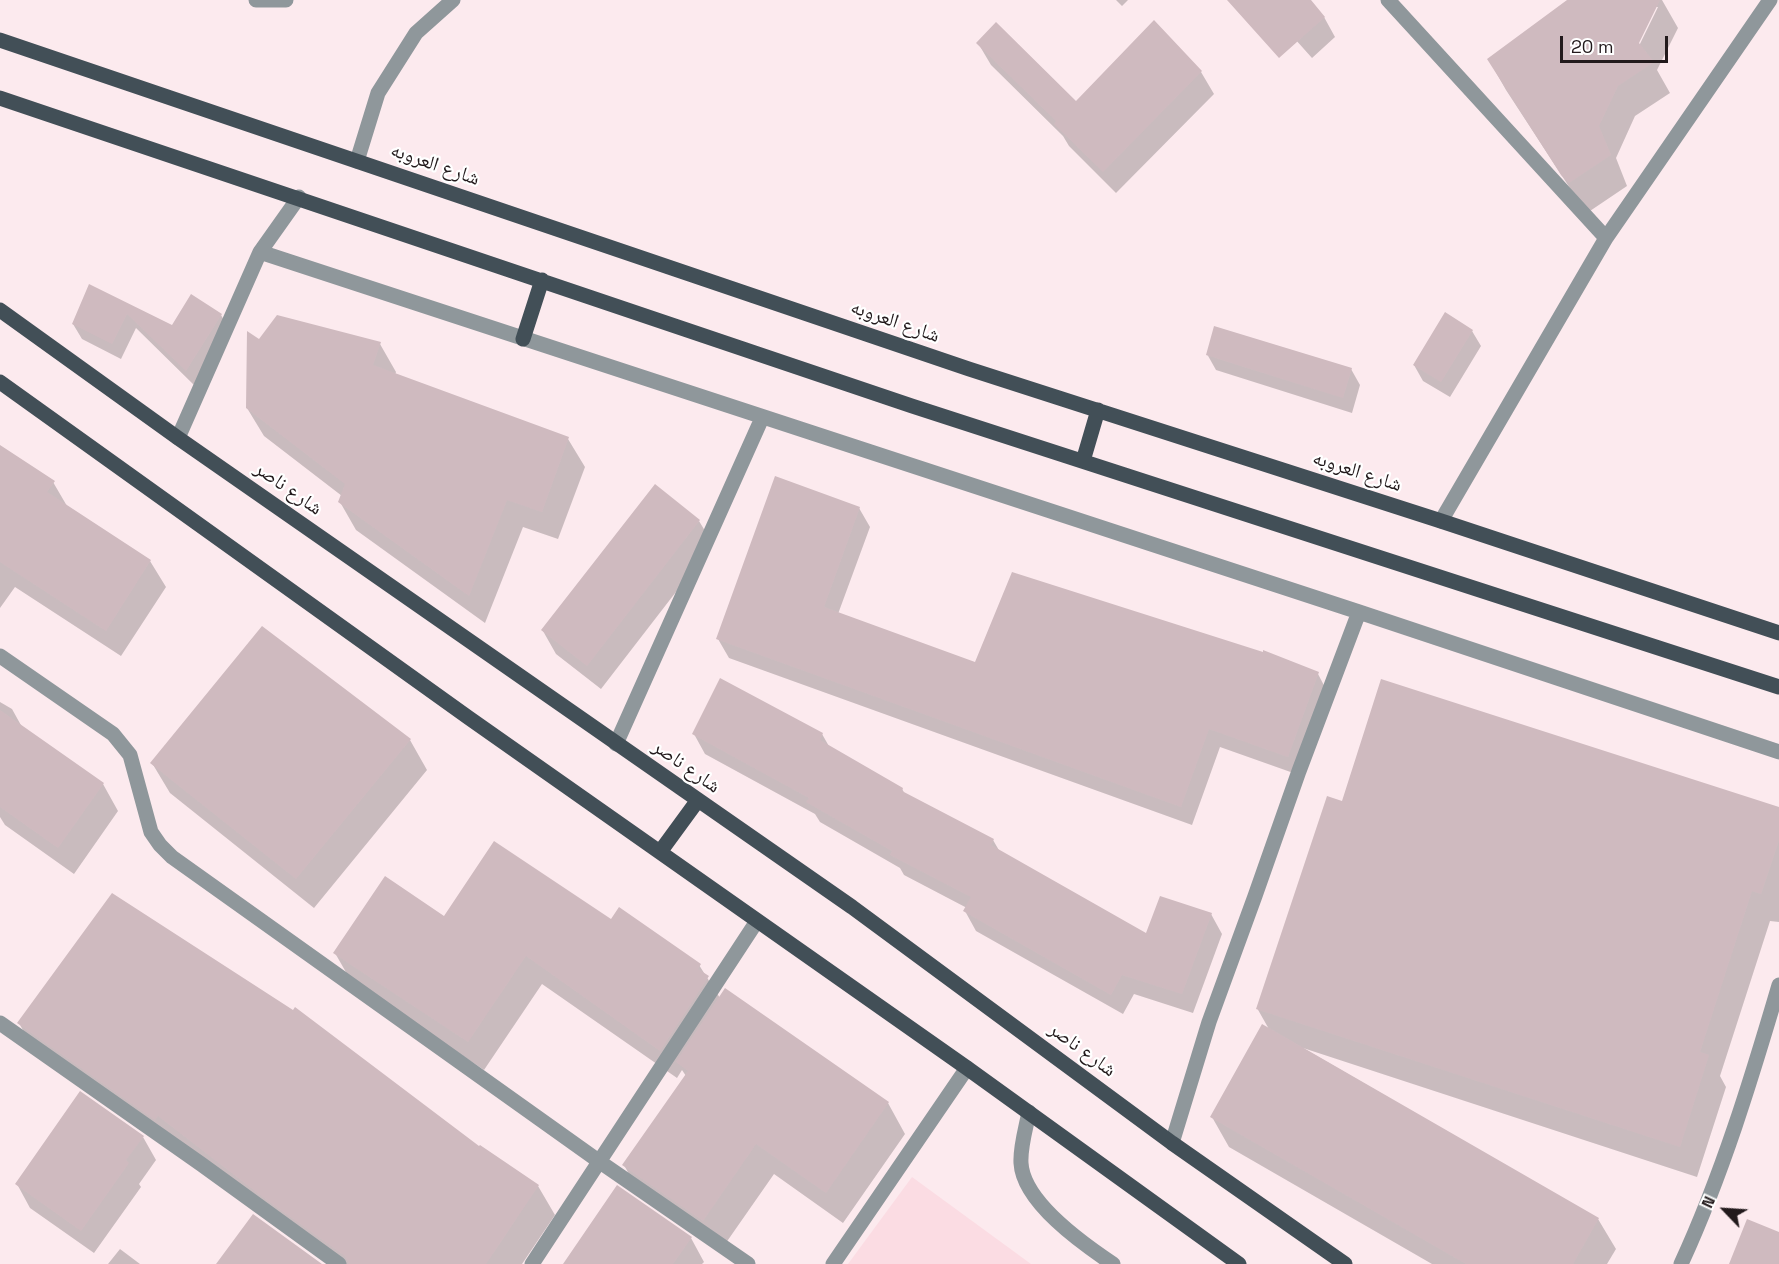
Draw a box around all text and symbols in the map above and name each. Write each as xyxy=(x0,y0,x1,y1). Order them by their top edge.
scale bar xyxy=(1563,24,1671,62)
text: 20 m xyxy=(1571,35,1614,58)
street label: شارع العروبه xyxy=(387,139,483,191)
street label: شارع العروبه xyxy=(847,296,943,348)
street label: شارع العروبه xyxy=(1309,446,1405,498)
street label: شارع ناصر xyxy=(249,457,327,521)
street label: شارع ناصر xyxy=(647,735,725,799)
street label: شارع ناصر xyxy=(1044,1018,1120,1082)
north arrow xyxy=(1695,1180,1755,1240)
text: N xyxy=(1696,1193,1720,1211)

